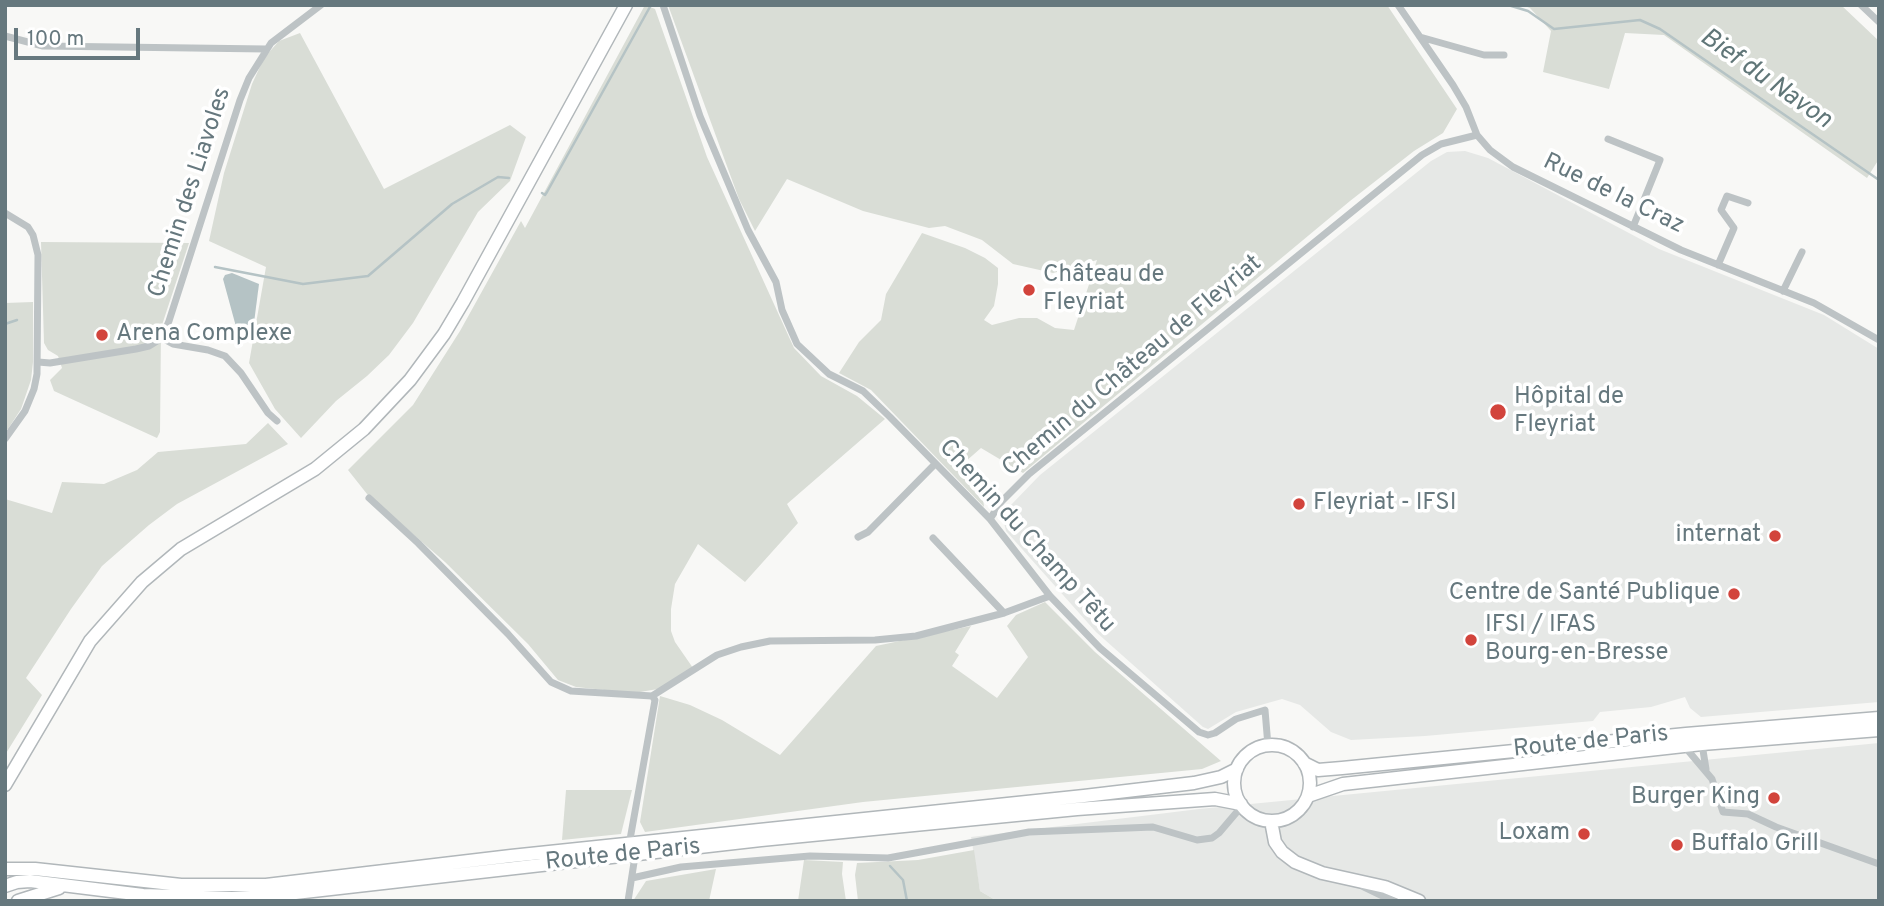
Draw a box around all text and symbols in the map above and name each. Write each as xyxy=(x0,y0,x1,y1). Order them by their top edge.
scale bar xyxy=(18,14,144,58)
water label: Bief du Navon xyxy=(1693,23,1837,137)
text: 100 m xyxy=(27,26,84,53)
street label: Chemin des Liavoles xyxy=(143,84,239,302)
street label: Rue de la Craz xyxy=(1538,148,1688,242)
street label: Chemin du Château de Fleyriat xyxy=(997,250,1269,484)
place label: Château de Fleyriat xyxy=(1043,262,1164,318)
marker: Château de Fleyriat xyxy=(1021,282,1037,298)
place label: Arena Complexe xyxy=(116,321,292,349)
marker: Arena Complexe xyxy=(94,327,110,343)
place label: Hôpital de Fleyriat xyxy=(1514,384,1624,440)
marker: Hôpital de Fleyriat xyxy=(1488,402,1508,422)
street label: Chemin du Champ Têtu xyxy=(932,434,1120,640)
place label: Fleyriat - IFSI xyxy=(1313,490,1457,518)
marker: Fleyriat - IFSI xyxy=(1291,496,1307,512)
place label: internat xyxy=(1676,522,1761,550)
marker: internat xyxy=(1767,528,1783,544)
place label: Centre de Santé Publique xyxy=(1449,580,1720,608)
marker: Centre de Santé Publique xyxy=(1726,586,1742,602)
place label: IFSI / IFAS Bourg-en-Bresse xyxy=(1485,612,1668,668)
marker: IFSI / IFAS Bourg-en-Bresse xyxy=(1463,632,1479,648)
street label: Route de Paris xyxy=(1512,721,1670,765)
place label: Burger King xyxy=(1631,784,1760,812)
marker: Burger King xyxy=(1766,790,1782,806)
place label: Loxam xyxy=(1499,820,1570,848)
marker: Loxam xyxy=(1576,826,1592,842)
place label: Buffalo Grill xyxy=(1691,831,1819,859)
street label: Route de Paris xyxy=(544,834,702,878)
marker: Buffalo Grill xyxy=(1669,837,1685,853)

